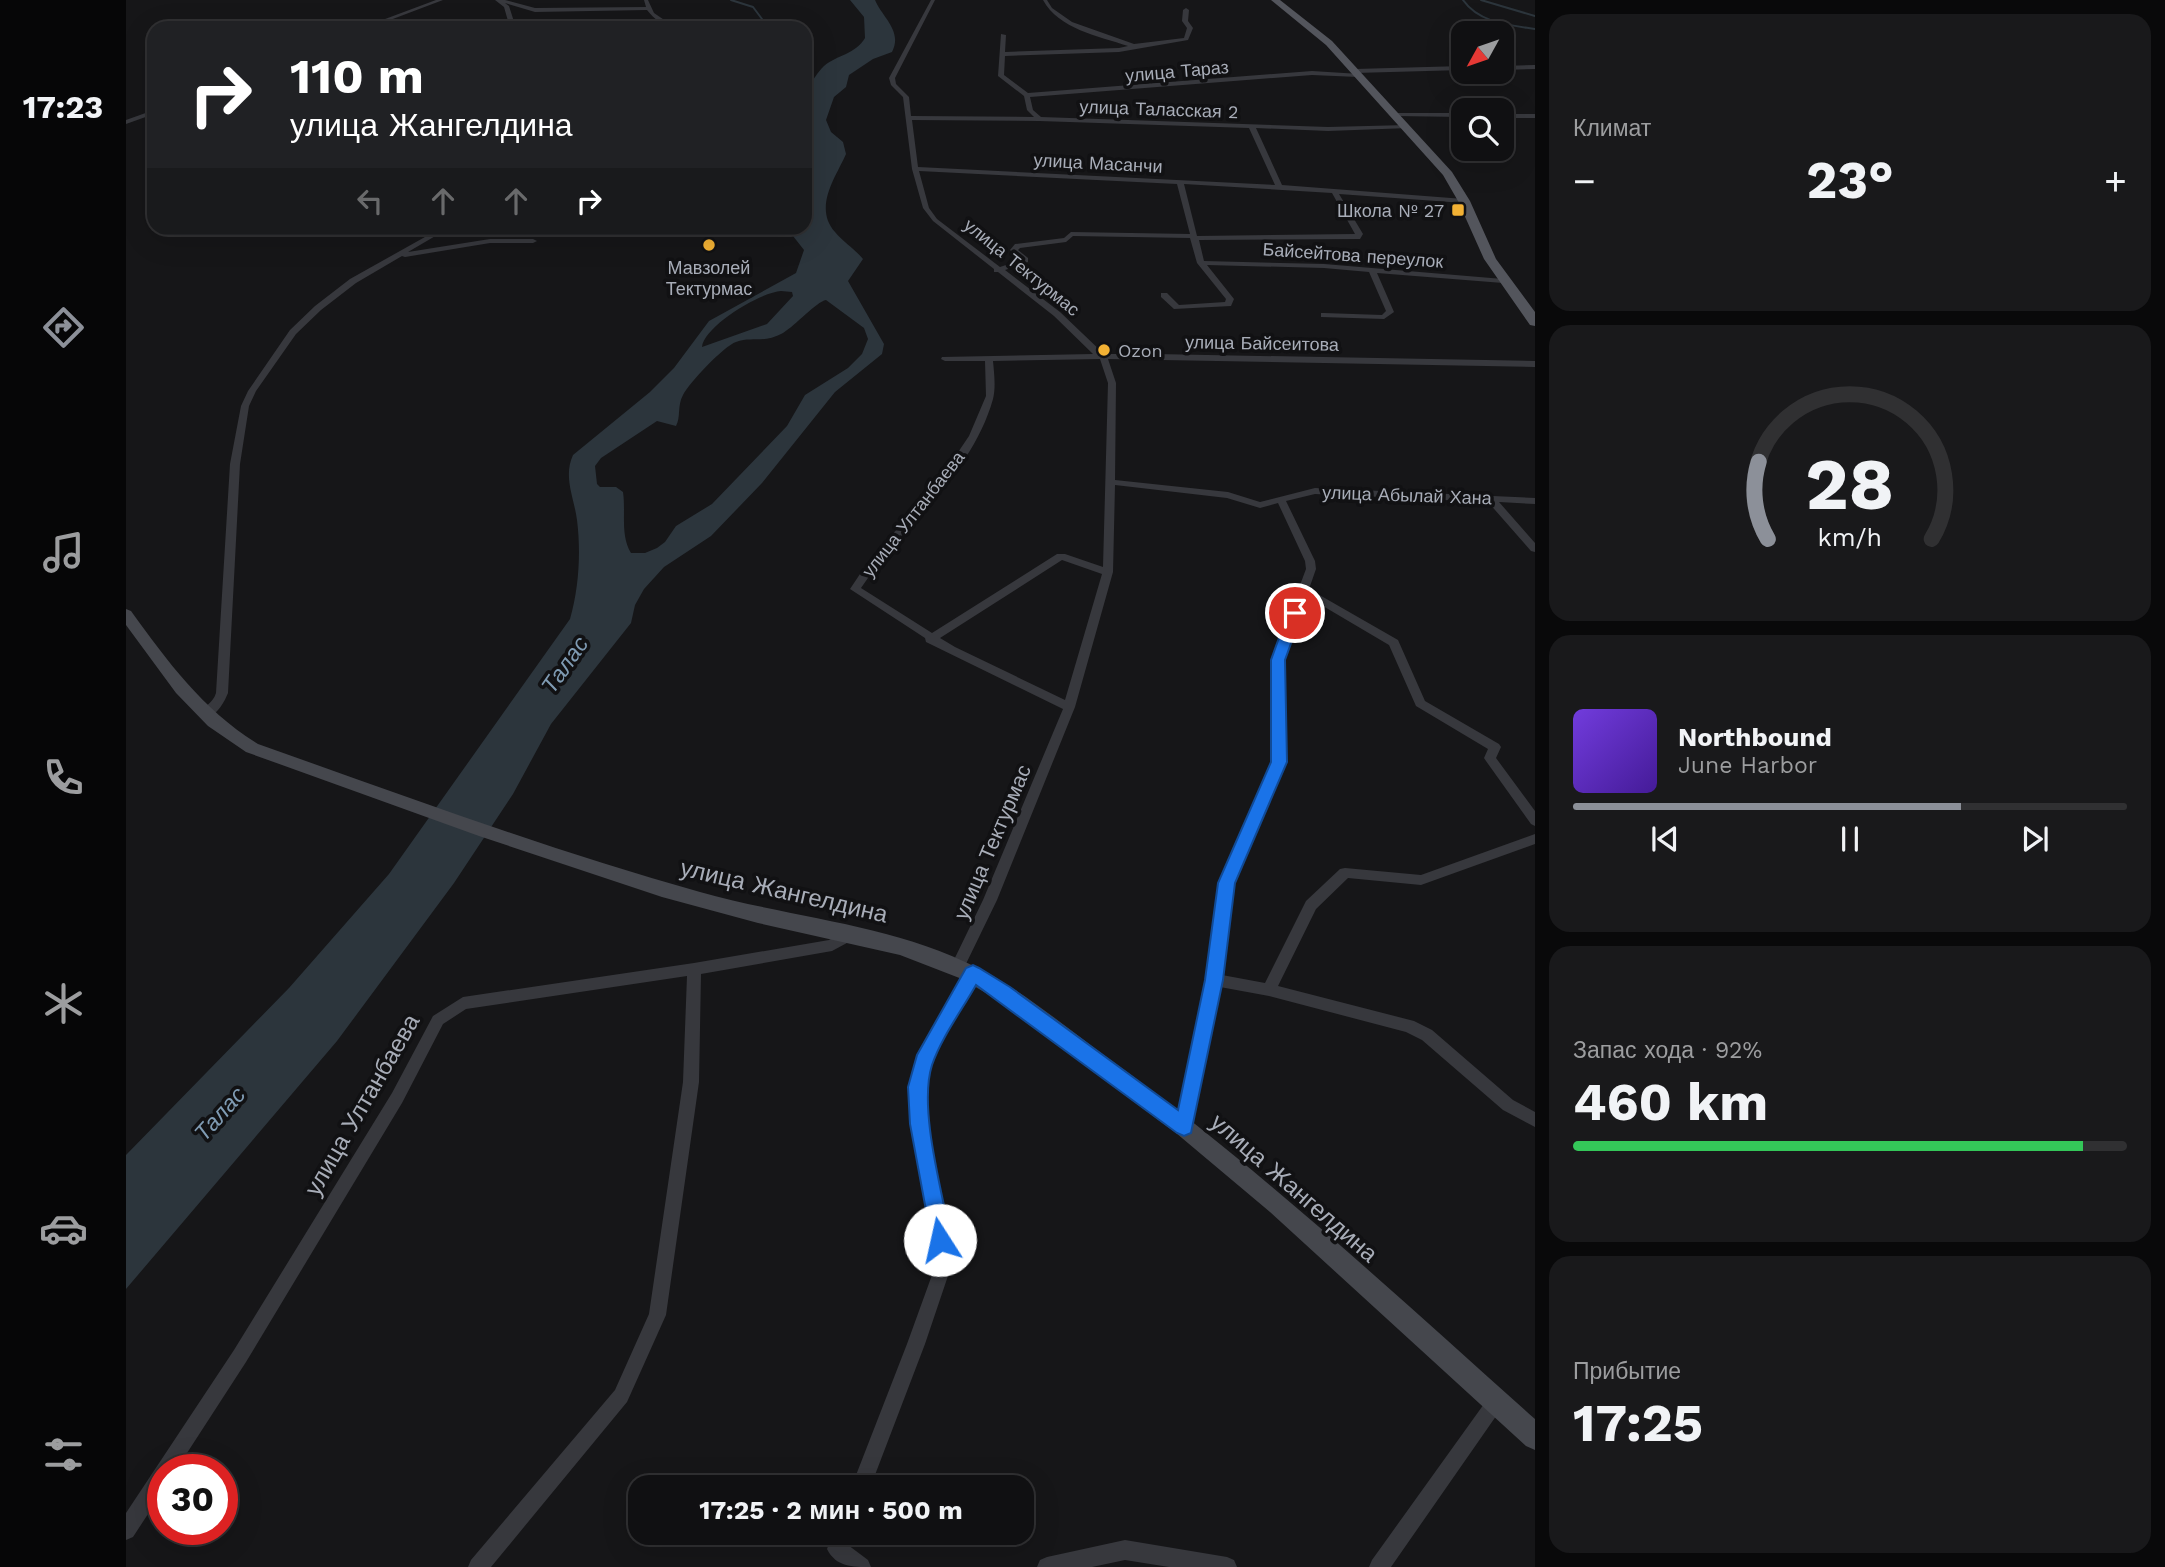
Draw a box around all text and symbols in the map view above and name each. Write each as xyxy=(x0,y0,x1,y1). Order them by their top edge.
north arrow xyxy=(1451,21,1514,84)
map controls xyxy=(1451,21,1514,161)
text: 110 m xyxy=(290,47,424,105)
icon: right xyxy=(175,49,266,140)
street label: улица Тараз xyxy=(1124,56,1230,86)
text: 17:23 xyxy=(23,88,103,126)
street label: улица Таласская 2 xyxy=(1079,96,1239,122)
button: search xyxy=(1451,98,1514,161)
text: улица Жангелдина xyxy=(290,106,573,144)
text: Климат xyxy=(1573,115,1651,142)
street label: улица Масанчи xyxy=(1033,149,1163,177)
text: 23° xyxy=(1806,150,1894,211)
text: − xyxy=(1573,159,1596,203)
text: + xyxy=(2104,159,2127,203)
icon: left xyxy=(351,182,389,220)
icon: ahead xyxy=(424,182,462,220)
icon: ahead xyxy=(497,182,535,220)
icon: right xyxy=(570,182,608,220)
place label: Школа № 27 xyxy=(1337,200,1444,221)
marker: Школа № 27 xyxy=(1450,202,1466,218)
street label: улица Тектурмас xyxy=(960,214,1084,320)
marker: Мавзолей Тектурмас xyxy=(701,237,717,253)
street label: Байсейтова переулок xyxy=(1262,238,1444,272)
place label: Мавзолей Тектурмас xyxy=(666,257,752,299)
icon: directions xyxy=(39,303,88,352)
street label: улица Байсеитова xyxy=(1185,331,1340,355)
place label: Ozon xyxy=(1118,340,1163,361)
marker: Ozon xyxy=(1096,342,1112,358)
text: 28 xyxy=(1805,441,1895,527)
street label: улица Ултанбаева xyxy=(857,446,969,581)
street label: улица Абылай Хана xyxy=(1322,482,1493,508)
text: km/h xyxy=(1818,523,1882,552)
icon: music xyxy=(39,528,88,577)
pin xyxy=(1265,583,1325,643)
icon: arrive xyxy=(1276,594,1314,632)
water label: Талас xyxy=(536,631,595,699)
text: Northbound xyxy=(1678,722,1832,752)
text: June Harbor xyxy=(1678,752,1817,779)
icon: phone xyxy=(39,753,88,802)
street label: улица Тектурмас xyxy=(948,761,1036,923)
icon: previous xyxy=(1646,820,1684,858)
icon: pause xyxy=(1831,820,1869,858)
icon: next xyxy=(2016,820,2054,858)
street label: улица Жангелдина xyxy=(678,854,891,929)
icon: climate xyxy=(39,979,88,1028)
street label: улица Ултанбаева xyxy=(299,1009,426,1201)
text: Запас хода · 92% xyxy=(1573,1037,1762,1064)
text: 460 km xyxy=(1573,1072,1768,1133)
water label: Талас xyxy=(189,1081,252,1147)
street label: улица Жангелдина xyxy=(1205,1108,1384,1269)
position arrow xyxy=(903,1203,977,1277)
icon: car xyxy=(39,1204,88,1253)
text: Прибытие xyxy=(1573,1358,1681,1385)
text: 17:25 xyxy=(1573,1393,1703,1454)
icon: filters xyxy=(39,1430,88,1479)
speed limit sign: 30 xyxy=(147,1454,238,1545)
text: 17:25 · 2 мин · 500 m xyxy=(699,1495,963,1525)

